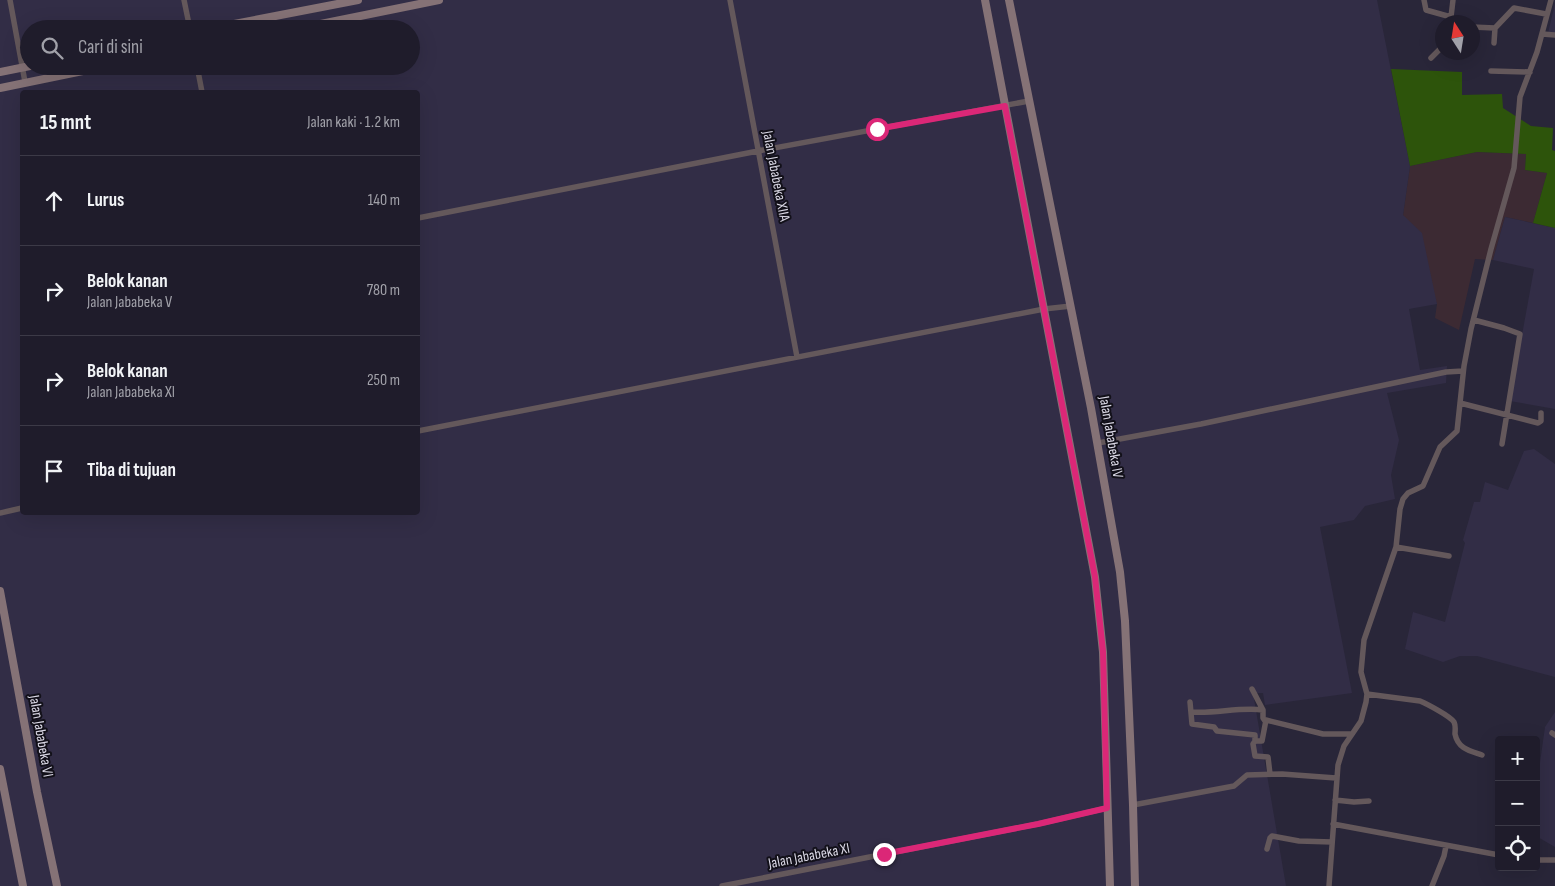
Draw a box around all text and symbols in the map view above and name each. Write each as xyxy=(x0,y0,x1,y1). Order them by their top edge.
north arrow xyxy=(1435,15,1480,60)
search box xyxy=(20,20,420,75)
icon: search xyxy=(38,34,66,62)
text: Cari di sini xyxy=(78,36,143,59)
text: 15 mnt xyxy=(40,110,91,135)
text: Jalan kaki · 1.2 km xyxy=(307,113,400,132)
route start xyxy=(866,118,889,141)
street label: Jalan Jababeka XIIA xyxy=(758,128,794,224)
icon: ahead xyxy=(40,187,68,215)
text: Lurus xyxy=(87,189,124,212)
text: 140 m xyxy=(368,191,400,210)
text: Belok kanan xyxy=(87,270,168,293)
icon: right xyxy=(40,277,68,305)
text: 780 m xyxy=(367,281,400,300)
text: Jalan Jababeka V xyxy=(87,293,172,312)
text: Belok kanan xyxy=(87,360,168,383)
icon: right xyxy=(40,367,68,395)
text: 250 m xyxy=(367,371,400,390)
text: Jalan Jababeka XI xyxy=(87,383,175,402)
street label: Jalan Jababeka IV xyxy=(1094,394,1128,480)
icon: arrive xyxy=(40,457,68,485)
text: Tiba di tujuan xyxy=(87,459,176,482)
street label: Jalan Jababeka VI xyxy=(24,693,58,779)
map controls xyxy=(1495,736,1540,871)
button: + xyxy=(1495,736,1540,781)
button: − xyxy=(1495,781,1540,826)
button: locate xyxy=(1495,826,1540,871)
street label: Jalan Jababeka XI xyxy=(766,839,851,873)
route end xyxy=(873,843,896,866)

